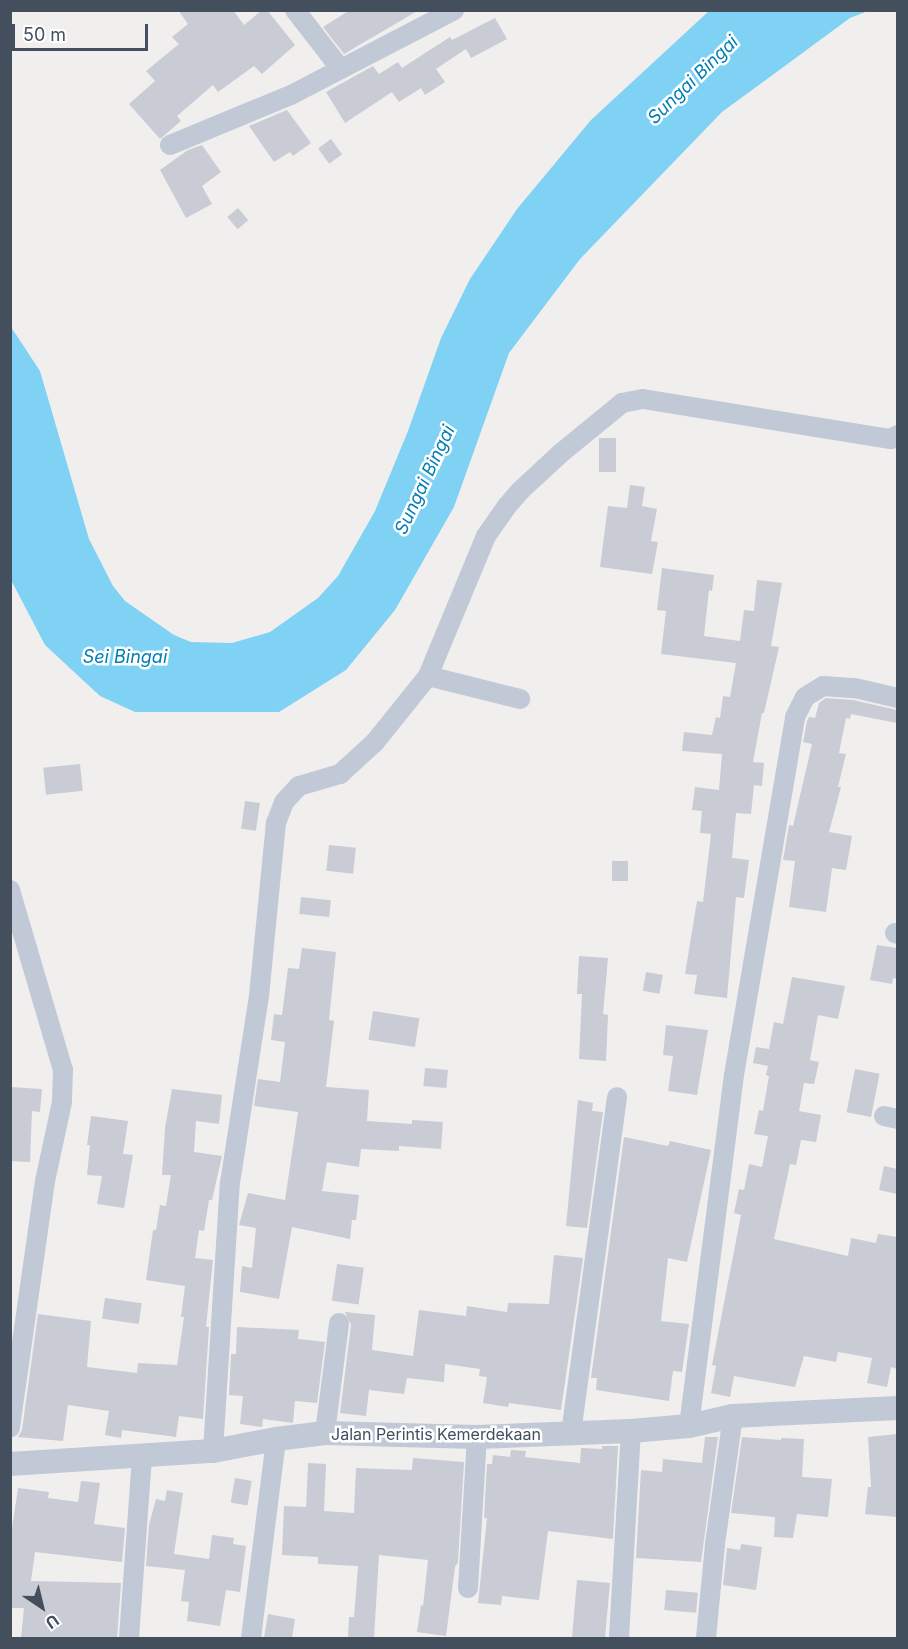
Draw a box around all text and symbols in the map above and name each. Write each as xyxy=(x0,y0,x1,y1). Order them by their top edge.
scale bar xyxy=(15,12,152,50)
text: 50 m xyxy=(23,24,66,45)
water label: Sungai Bingai xyxy=(643,31,743,129)
water label: Sungai Bingai xyxy=(390,422,460,538)
water label: Sei Bingai xyxy=(83,646,167,668)
street label: Jalan Perintis Kemerdekaan xyxy=(331,1424,541,1444)
north arrow xyxy=(12,1577,72,1637)
text: U xyxy=(42,1610,63,1633)

